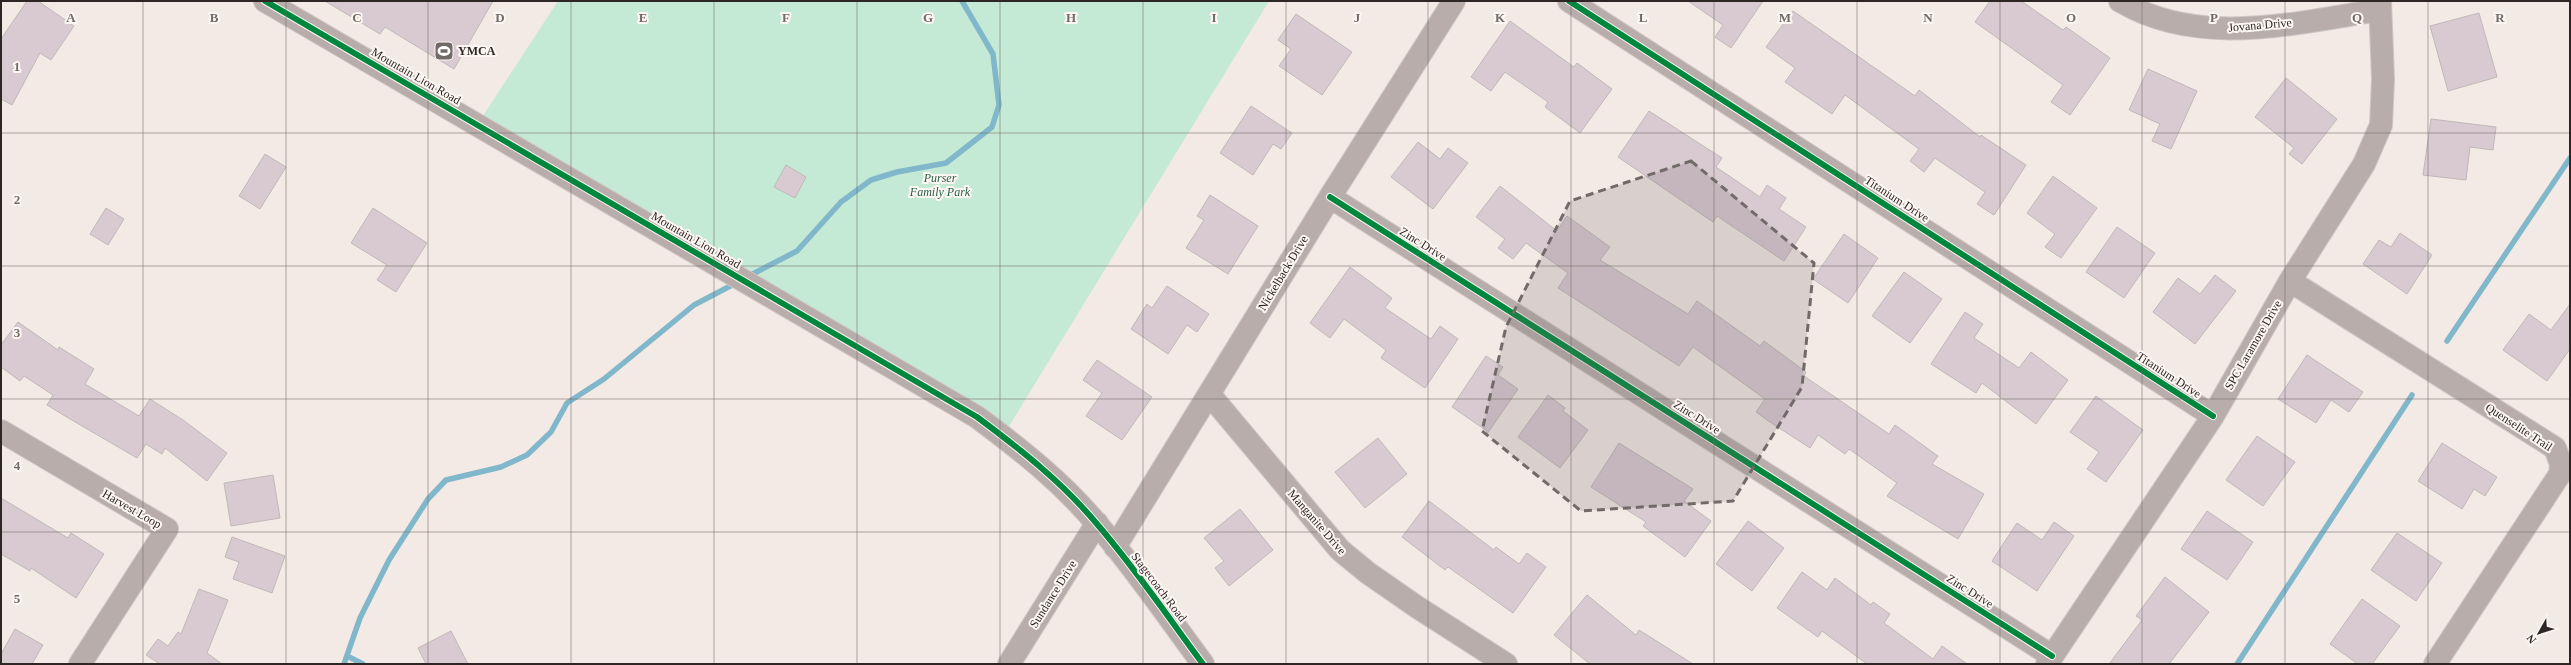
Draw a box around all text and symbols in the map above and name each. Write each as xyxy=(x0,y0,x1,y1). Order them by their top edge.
text: A xyxy=(66,10,76,25)
text: B xyxy=(210,10,219,25)
text: C xyxy=(352,10,362,25)
text: D xyxy=(495,10,505,25)
text: E xyxy=(639,10,647,25)
text: F xyxy=(782,10,790,25)
text: G xyxy=(923,10,933,25)
text: H xyxy=(1066,10,1076,25)
text: I xyxy=(1211,10,1217,25)
text: J xyxy=(1354,10,1361,25)
text: K xyxy=(1495,10,1506,25)
text: L xyxy=(1639,10,1648,25)
text: M xyxy=(1779,10,1791,25)
text: N xyxy=(1923,10,1933,25)
text: O xyxy=(2066,10,2076,25)
text: P xyxy=(2210,10,2218,25)
text: Q xyxy=(2352,10,2362,25)
text: R xyxy=(2495,10,2505,25)
street label: Jovana Drive xyxy=(2228,15,2292,35)
sports icon: YMCA xyxy=(433,40,455,62)
place label: YMCA xyxy=(458,44,496,58)
street label: Mountain Lion Road xyxy=(369,45,463,107)
text: 1 xyxy=(14,59,20,74)
park label: Purser Family Park xyxy=(909,171,971,199)
street label: Titanium Drive xyxy=(1862,173,1932,225)
text: 2 xyxy=(14,192,20,207)
street label: Mountain Lion Road xyxy=(649,209,743,271)
street label: Zinc Drive xyxy=(1397,224,1449,264)
street label: Nickelback Drive xyxy=(1255,233,1311,313)
street label: SPC Laramore Drive xyxy=(2222,298,2284,392)
text: 3 xyxy=(14,325,21,340)
street label: Titanium Drive xyxy=(2134,349,2204,401)
street label: Zinc Drive xyxy=(1671,397,1723,437)
street label: Quenselite Trail xyxy=(2483,400,2556,454)
text: 4 xyxy=(14,458,21,473)
street label: Harvest Loop xyxy=(100,487,164,531)
street label: Manganite Drive xyxy=(1285,487,1349,557)
street label: Stagecoach Road xyxy=(1128,550,1190,624)
street label: Sundance Drive xyxy=(1027,558,1079,630)
street label: Zinc Drive xyxy=(1944,571,1996,611)
text: 5 xyxy=(14,591,21,606)
north arrow xyxy=(2519,613,2559,653)
text: N xyxy=(2524,632,2538,646)

